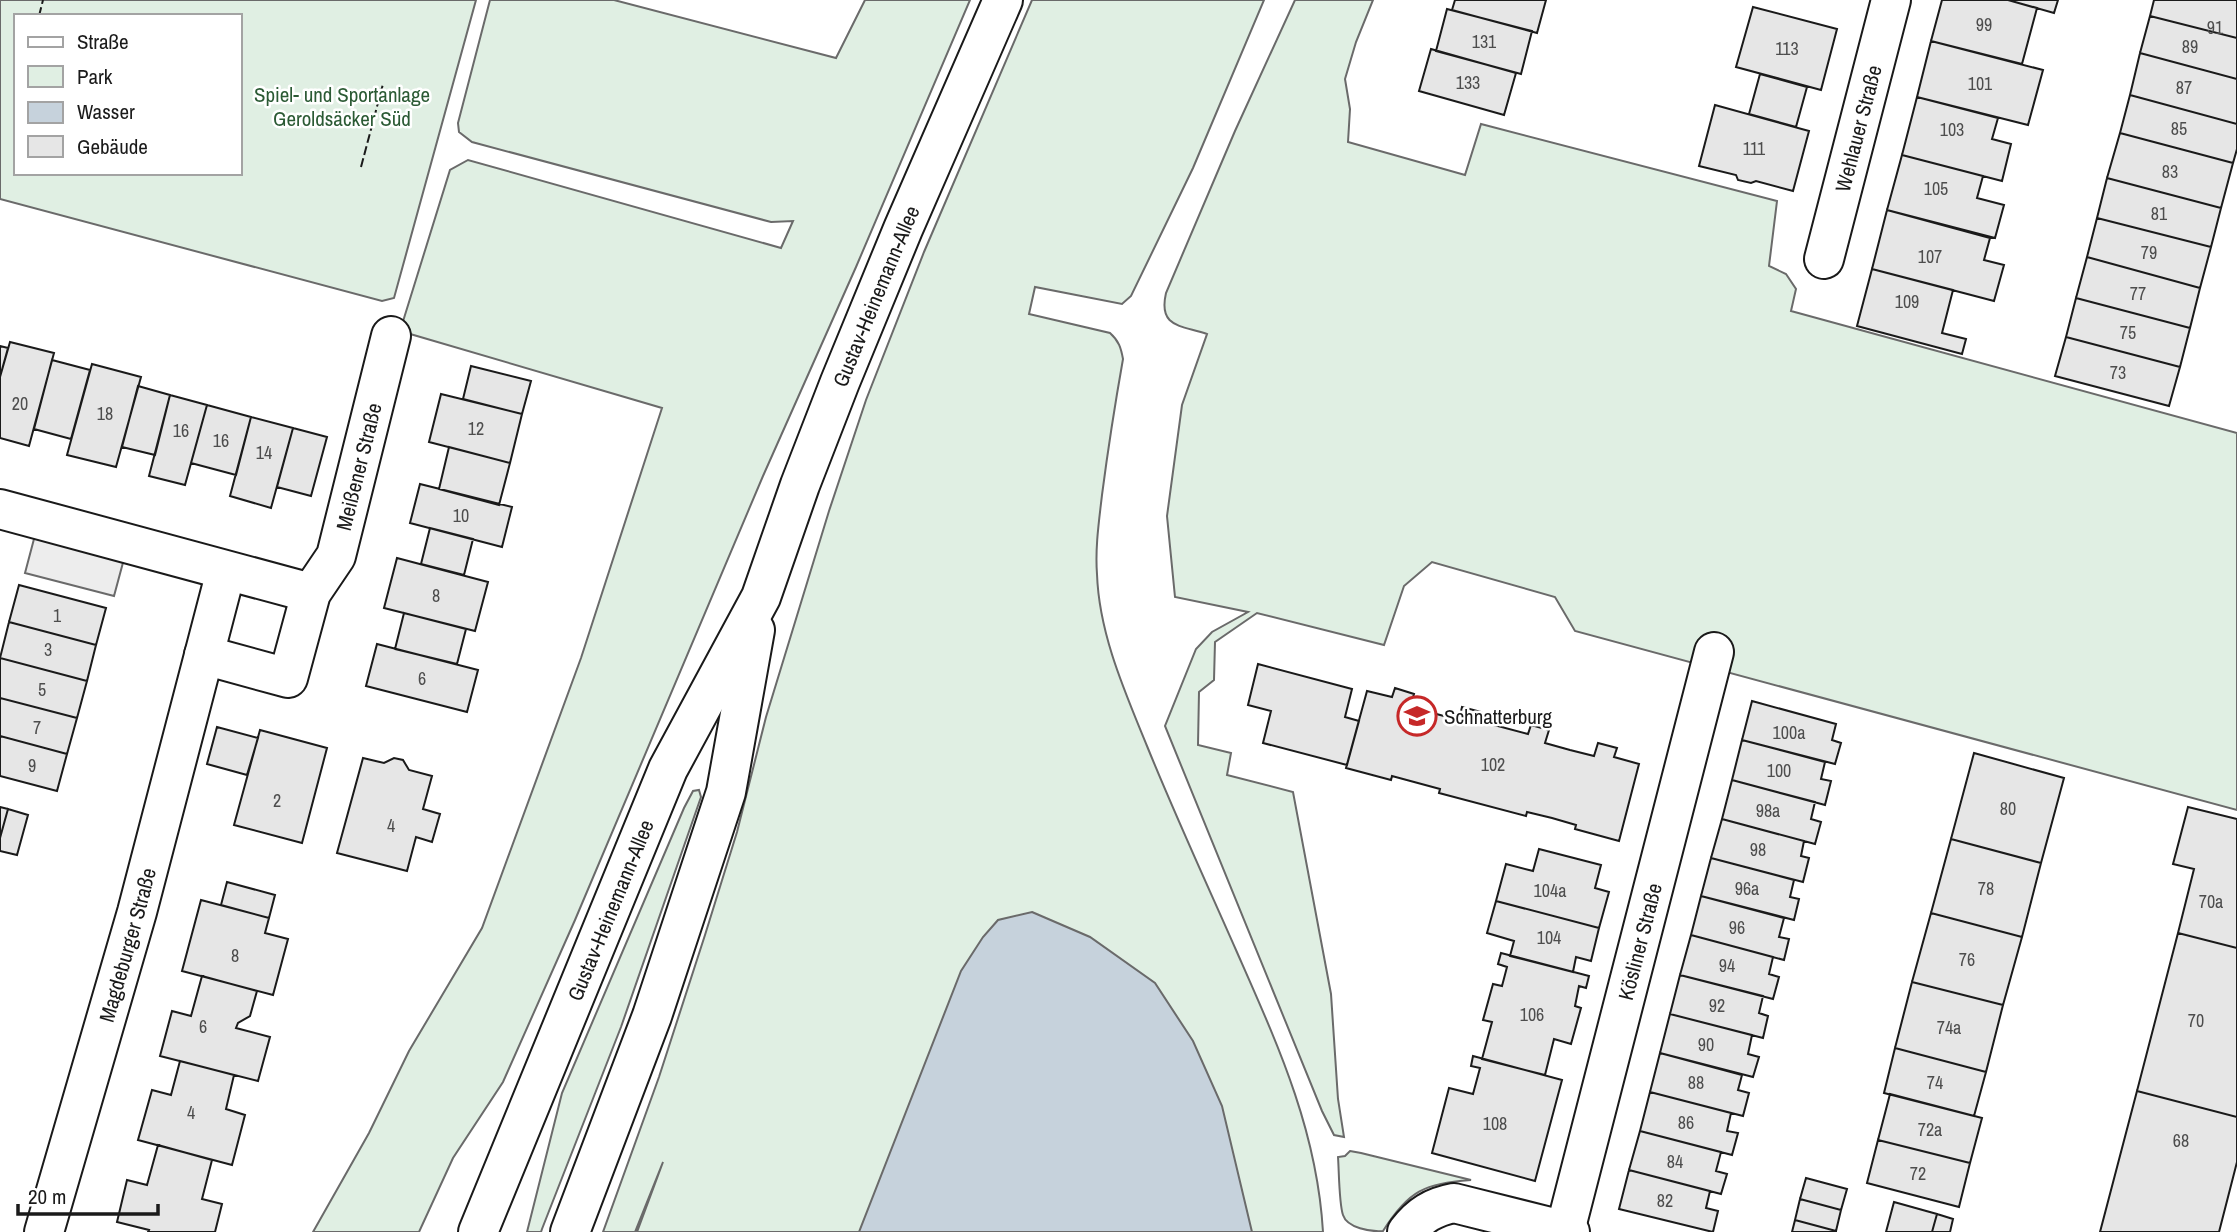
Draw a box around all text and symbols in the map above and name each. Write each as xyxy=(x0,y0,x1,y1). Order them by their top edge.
house number: 99 xyxy=(1976,12,1992,37)
legend xyxy=(14,14,242,175)
house number: 91 xyxy=(2207,15,2224,40)
text: Straße xyxy=(77,27,129,56)
house number: 131 xyxy=(1472,29,1497,54)
house number: 89 xyxy=(2182,34,2198,59)
house number: 113 xyxy=(1775,36,1799,61)
text: Park xyxy=(77,62,113,91)
street label: Wehlauer Straße xyxy=(1828,62,1888,195)
house number: 133 xyxy=(1456,70,1480,95)
house number: 101 xyxy=(1968,71,1993,96)
house number: 87 xyxy=(2176,75,2192,100)
park label: Spiel- und Sportanlage Geroldsäcker Süd xyxy=(254,80,430,133)
text: Wasser xyxy=(77,97,135,126)
house number: 85 xyxy=(2171,116,2187,141)
house number: 103 xyxy=(1940,117,1964,142)
text: Gebäude xyxy=(77,132,148,161)
house number: 111 xyxy=(1743,136,1766,161)
house number: 83 xyxy=(2162,159,2178,184)
house number: 105 xyxy=(1924,176,1948,201)
street label: Gustav-Heinemann-Allee xyxy=(825,201,926,391)
house number: 81 xyxy=(2151,201,2168,226)
house number: 79 xyxy=(2141,240,2157,265)
house number: 107 xyxy=(1918,244,1942,269)
house number: 77 xyxy=(2130,281,2146,306)
house number: 109 xyxy=(1895,289,1919,314)
house number: 75 xyxy=(2120,320,2136,345)
house number: 73 xyxy=(2110,360,2126,385)
house number: 20 xyxy=(12,391,28,416)
street label: Meißener Straße xyxy=(329,400,388,533)
house number: 18 xyxy=(97,401,113,426)
house number: 12 xyxy=(468,416,484,441)
house number: 16 xyxy=(173,418,189,443)
house number: 16 xyxy=(213,428,229,453)
house number: 14 xyxy=(256,440,272,465)
house number: 10 xyxy=(453,503,469,528)
house number: 8 xyxy=(432,583,440,608)
house number: 1 xyxy=(53,603,62,628)
house number: 3 xyxy=(44,637,52,662)
house number: 6 xyxy=(418,666,426,691)
house number: 5 xyxy=(38,677,46,702)
school or university icon: Schnatterburg xyxy=(1396,695,1438,737)
place label: Schnatterburg xyxy=(1444,702,1553,731)
house number: 7 xyxy=(33,715,41,740)
house number: 100a xyxy=(1773,720,1805,745)
house number: 102 xyxy=(1481,752,1505,777)
house number: 9 xyxy=(28,753,36,778)
house number: 100 xyxy=(1767,758,1791,783)
house number: 2 xyxy=(273,788,281,813)
house number: 80 xyxy=(2000,796,2016,821)
house number: 98a xyxy=(1756,798,1780,823)
house number: 4 xyxy=(387,813,395,838)
street label: Gustav-Heinemann-Allee xyxy=(560,815,660,1005)
house number: 98 xyxy=(1750,837,1766,862)
street label: Magdeburger Straße xyxy=(91,865,162,1025)
house number: 96a xyxy=(1735,876,1759,901)
house number: 78 xyxy=(1978,876,1994,901)
house number: 104a xyxy=(1534,878,1566,903)
street label: Kösliner Straße xyxy=(1611,880,1668,1003)
house number: 70a xyxy=(2199,889,2223,914)
house number: 96 xyxy=(1729,915,1745,940)
house number: 104 xyxy=(1537,925,1561,950)
house number: 8 xyxy=(231,943,239,968)
house number: 76 xyxy=(1959,947,1975,972)
house number: 94 xyxy=(1719,953,1735,978)
house number: 92 xyxy=(1709,993,1725,1018)
house number: 106 xyxy=(1520,1002,1544,1027)
house number: 70 xyxy=(2188,1008,2204,1033)
house number: 6 xyxy=(199,1014,207,1039)
house number: 74a xyxy=(1937,1015,1961,1040)
house number: 90 xyxy=(1698,1032,1714,1057)
house number: 88 xyxy=(1688,1070,1704,1095)
house number: 74 xyxy=(1927,1070,1943,1095)
house number: 4 xyxy=(187,1100,195,1125)
house number: 86 xyxy=(1678,1110,1694,1135)
house number: 108 xyxy=(1483,1111,1507,1136)
house number: 72a xyxy=(1918,1117,1942,1142)
house number: 68 xyxy=(2173,1128,2189,1153)
house number: 84 xyxy=(1667,1149,1683,1174)
house number: 72 xyxy=(1910,1161,1926,1186)
scale bar xyxy=(18,1172,158,1216)
text: 20 m xyxy=(28,1182,66,1211)
house number: 82 xyxy=(1657,1188,1673,1213)

